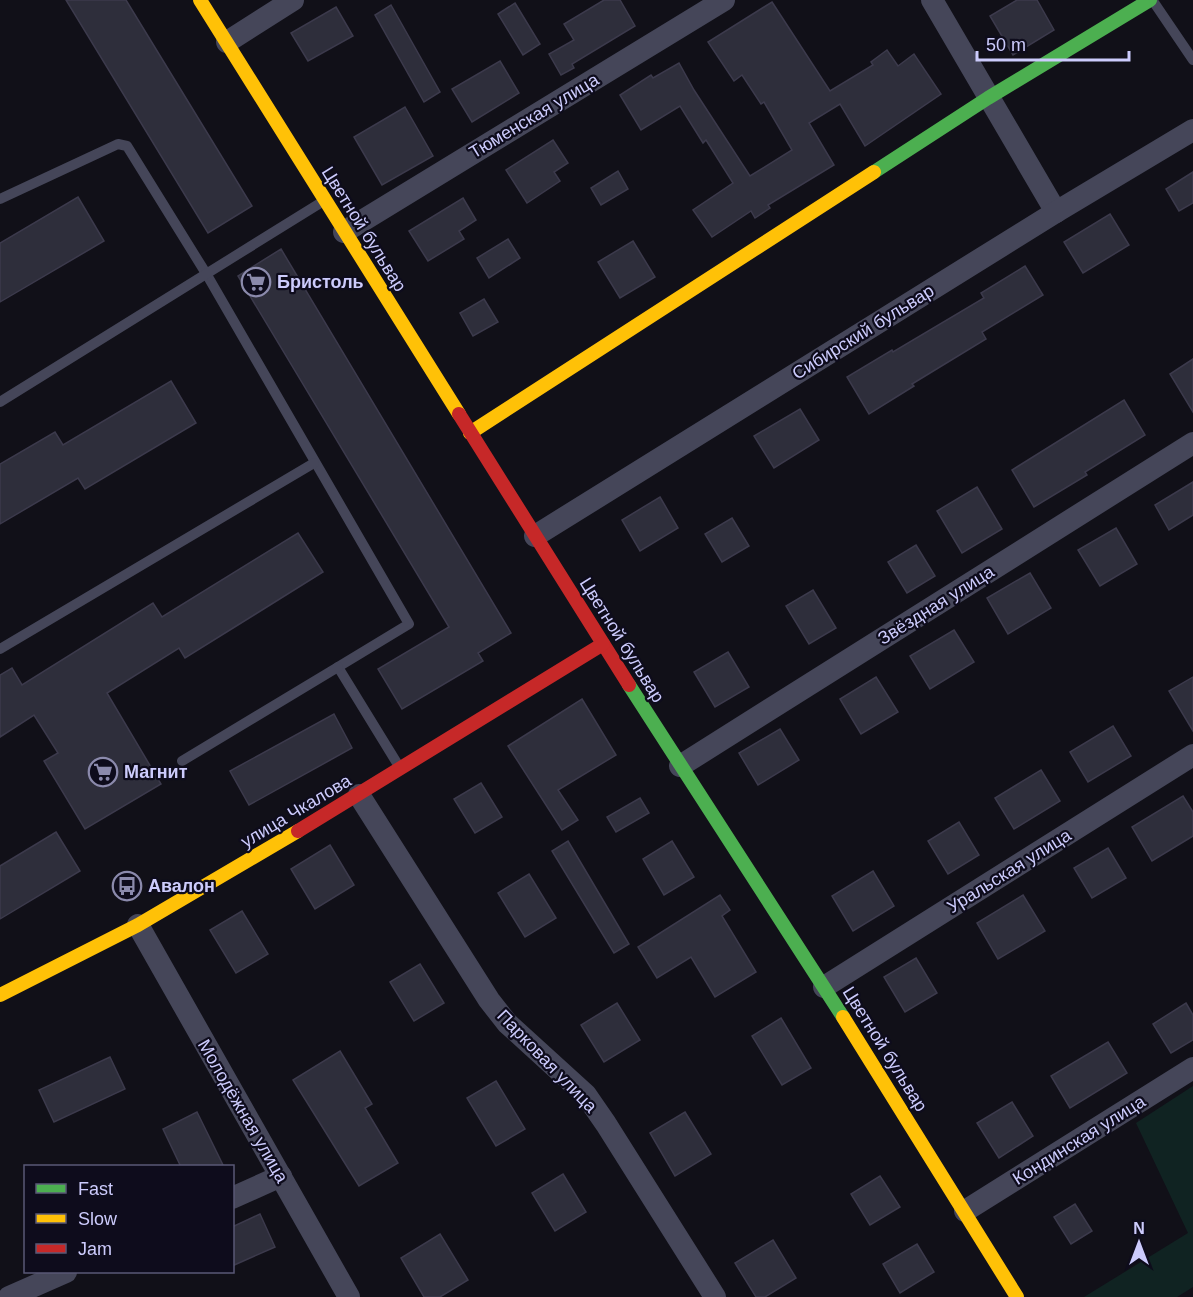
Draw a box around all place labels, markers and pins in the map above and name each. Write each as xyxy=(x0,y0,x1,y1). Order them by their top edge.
supermarket icon: Бристоль xyxy=(240,266,272,298)
place label: Бристоль xyxy=(277,272,364,292)
supermarket icon: Магнит xyxy=(87,756,119,788)
place label: Магнит xyxy=(124,762,188,782)
bus stop icon: Авалон xyxy=(111,870,143,902)
place label: Авалон xyxy=(148,876,215,896)

